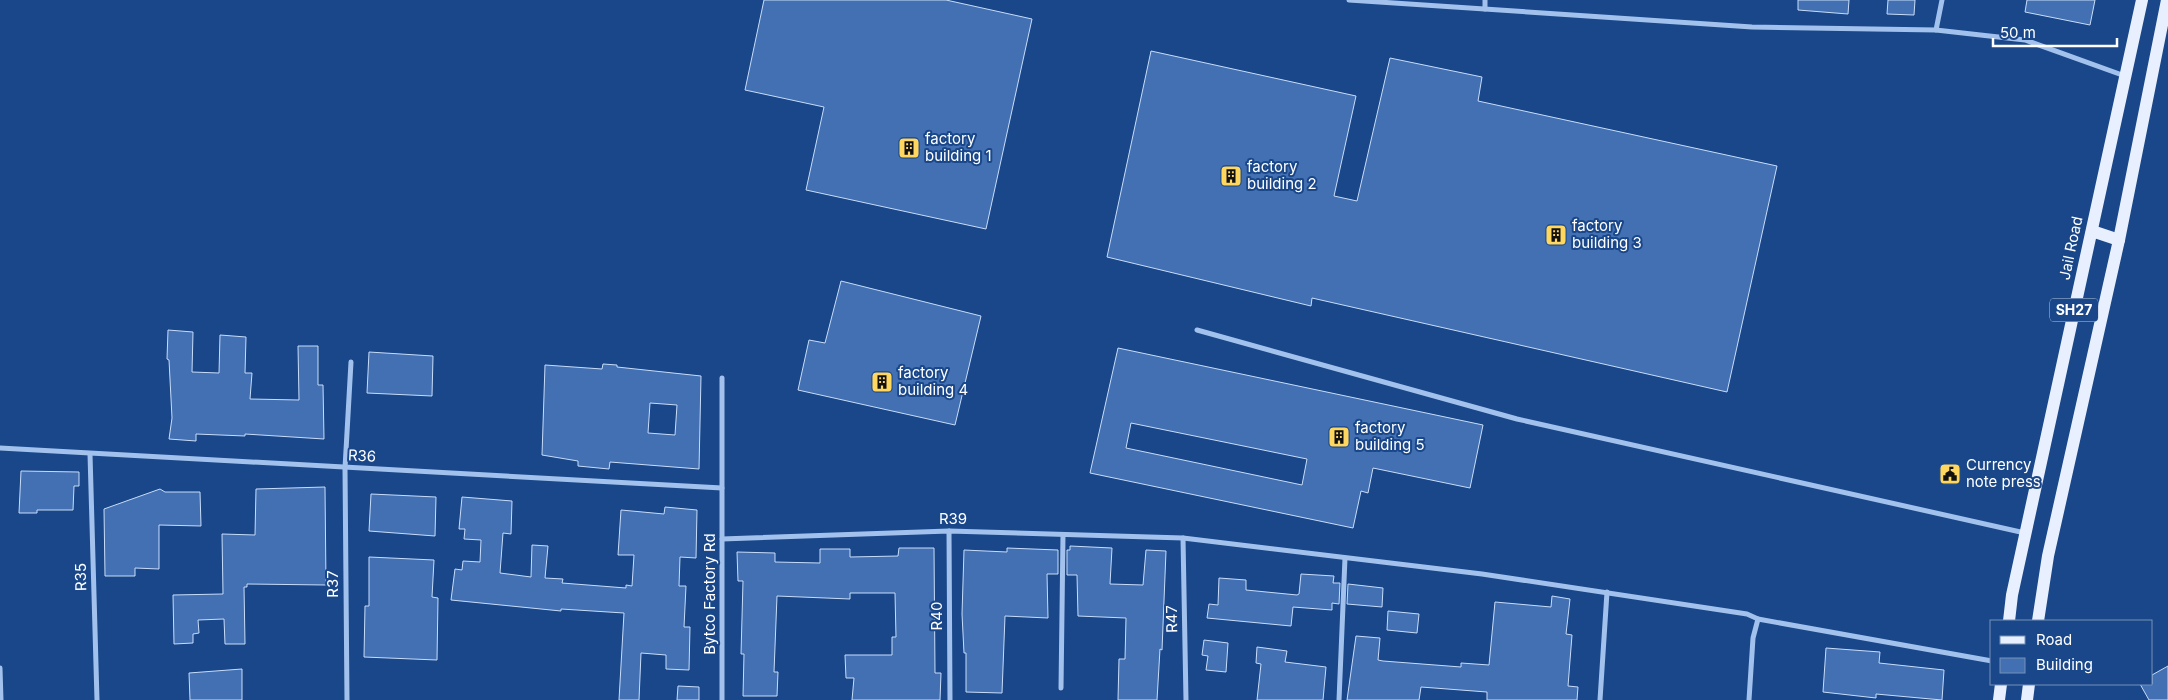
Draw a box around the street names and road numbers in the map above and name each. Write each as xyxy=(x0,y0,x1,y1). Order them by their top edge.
street label: Jail Road xyxy=(2054,214,2087,281)
road number: SH27 xyxy=(2050,298,2098,322)
street label: R36 xyxy=(347,445,377,466)
street label: R39 xyxy=(939,509,967,528)
street label: Bytco Factory Rd xyxy=(700,533,719,655)
street label: R35 xyxy=(71,563,90,591)
street label: R37 xyxy=(323,570,342,598)
street label: R40 xyxy=(927,602,946,630)
street label: R47 xyxy=(1162,605,1181,633)

